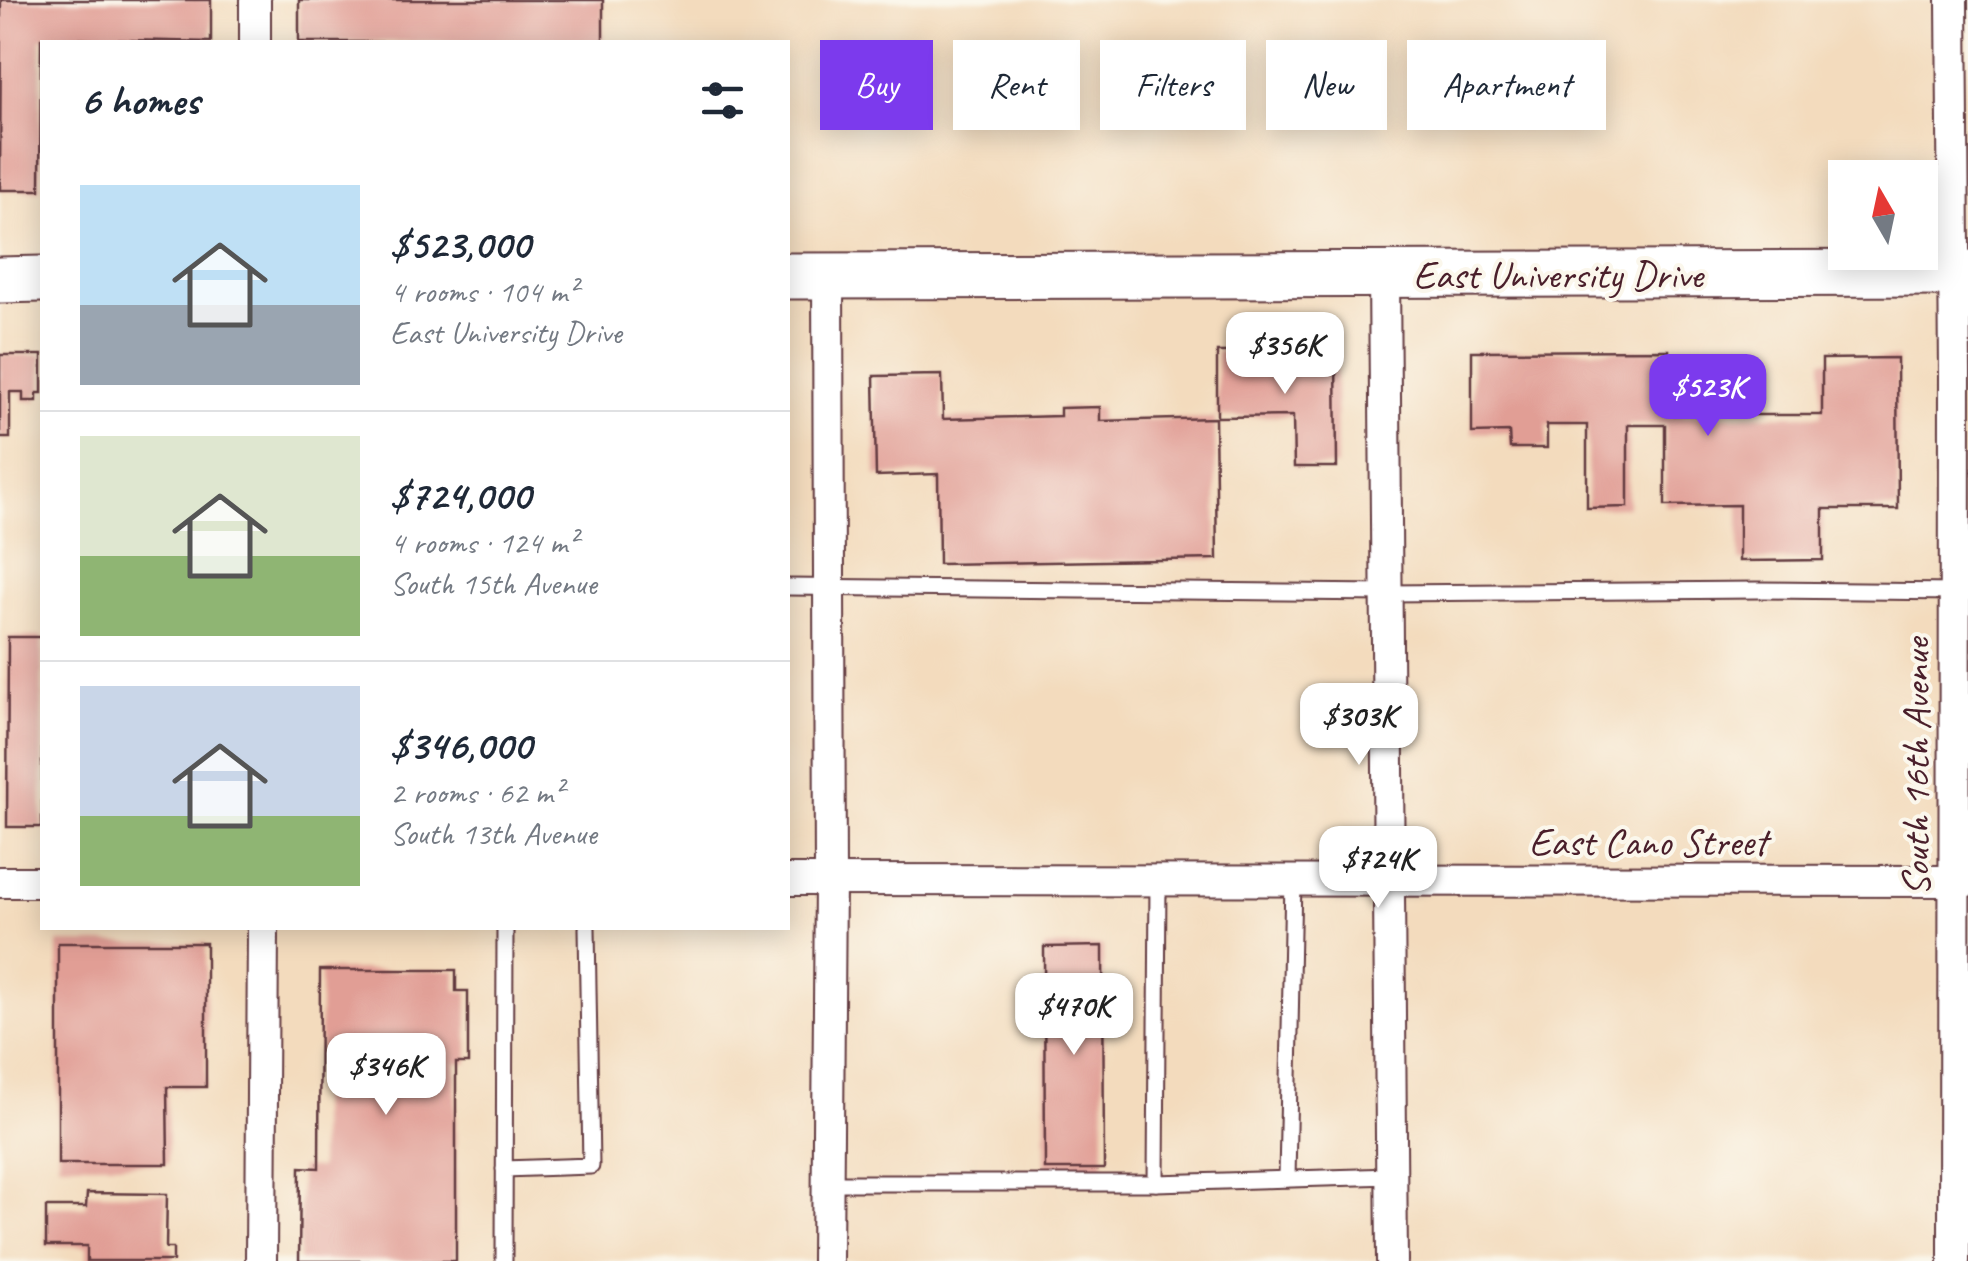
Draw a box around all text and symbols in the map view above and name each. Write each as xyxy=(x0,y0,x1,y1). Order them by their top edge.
chip: Buy xyxy=(820,40,933,130)
chip: Rent xyxy=(953,40,1080,130)
chip: Filters xyxy=(1100,40,1246,130)
chip: New xyxy=(1266,40,1387,130)
chip: Apartment xyxy=(1407,40,1606,130)
icon: filters xyxy=(695,73,750,128)
text: 6 homes xyxy=(80,74,199,127)
north arrow xyxy=(1828,160,1938,270)
map controls xyxy=(1828,160,1938,270)
text: $523,000 xyxy=(390,218,530,271)
icon: home xyxy=(160,225,280,345)
street label: East University Drive xyxy=(1413,250,1706,300)
text: 4 rooms · 104 m² xyxy=(390,271,577,312)
text: East University Drive xyxy=(390,312,622,353)
pin: $356K xyxy=(1215,312,1355,397)
text: $356K xyxy=(1248,324,1322,365)
pin: $523K xyxy=(1638,354,1778,439)
text: $523K xyxy=(1671,366,1745,407)
text: $724,000 xyxy=(390,469,530,522)
icon: home xyxy=(160,476,280,596)
text: 4 rooms · 124 m² xyxy=(390,522,577,563)
text: South 15th Avenue xyxy=(390,563,597,604)
street label: South 16th Avenue xyxy=(1891,635,1941,896)
pin: $303K xyxy=(1289,683,1429,768)
text: $303K xyxy=(1322,695,1396,736)
text: $346,000 xyxy=(390,719,532,772)
icon: home xyxy=(160,726,280,846)
text: 2 rooms · 62 m² xyxy=(390,772,563,813)
text: South 13th Avenue xyxy=(390,813,597,854)
street label: East Cano Street xyxy=(1529,817,1773,867)
pin: $724K xyxy=(1308,826,1448,911)
text: $724K xyxy=(1341,838,1415,879)
pin: $470K xyxy=(1004,973,1144,1058)
text: $470K xyxy=(1037,985,1111,1026)
pin: $346K xyxy=(316,1033,456,1118)
text: $346K xyxy=(349,1045,423,1086)

